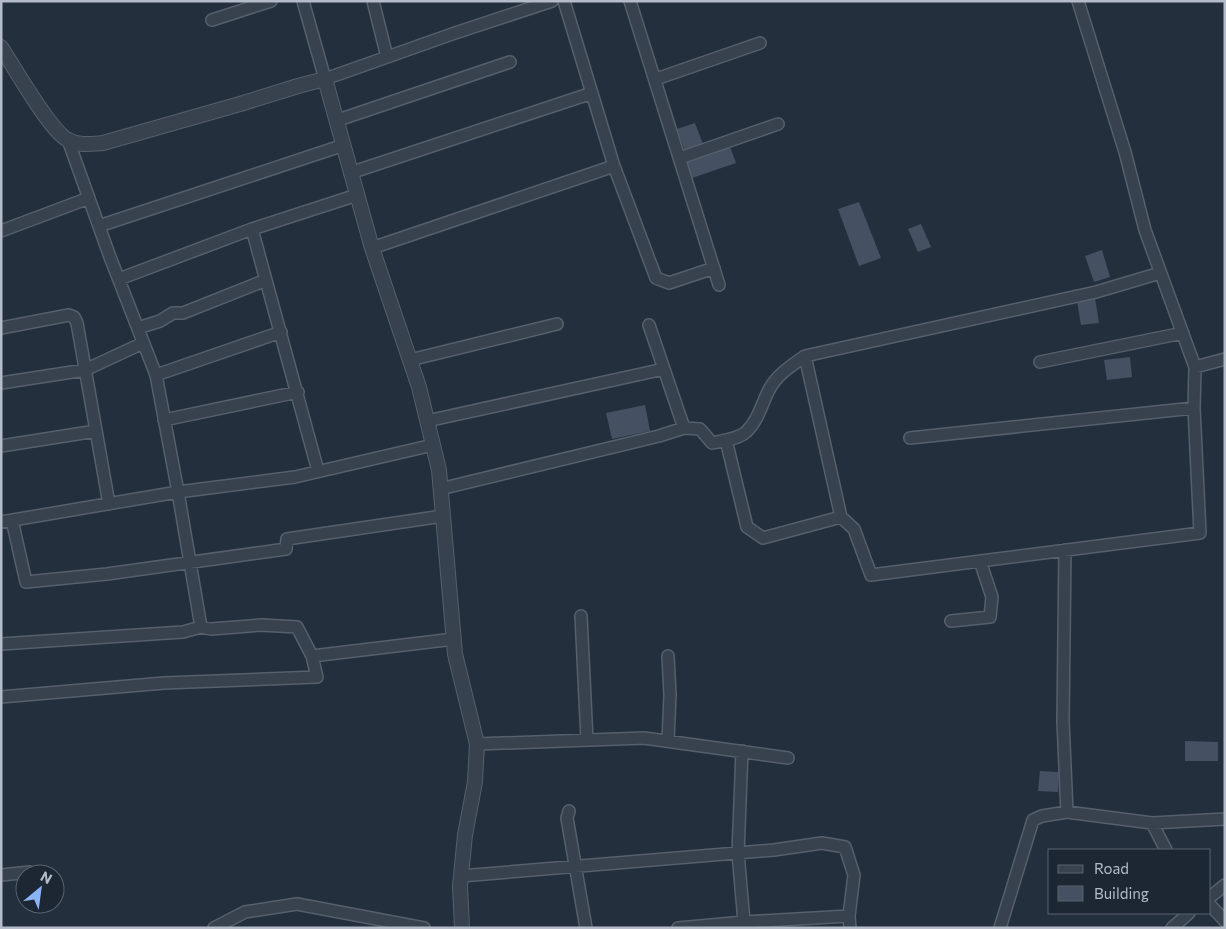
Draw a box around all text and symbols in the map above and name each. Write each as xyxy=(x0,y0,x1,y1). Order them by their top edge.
legend xyxy=(1048,849,1211,914)
text: Road xyxy=(1094,859,1129,877)
north arrow xyxy=(15,864,65,914)
text: N xyxy=(38,867,55,887)
text: Building xyxy=(1094,884,1149,902)

